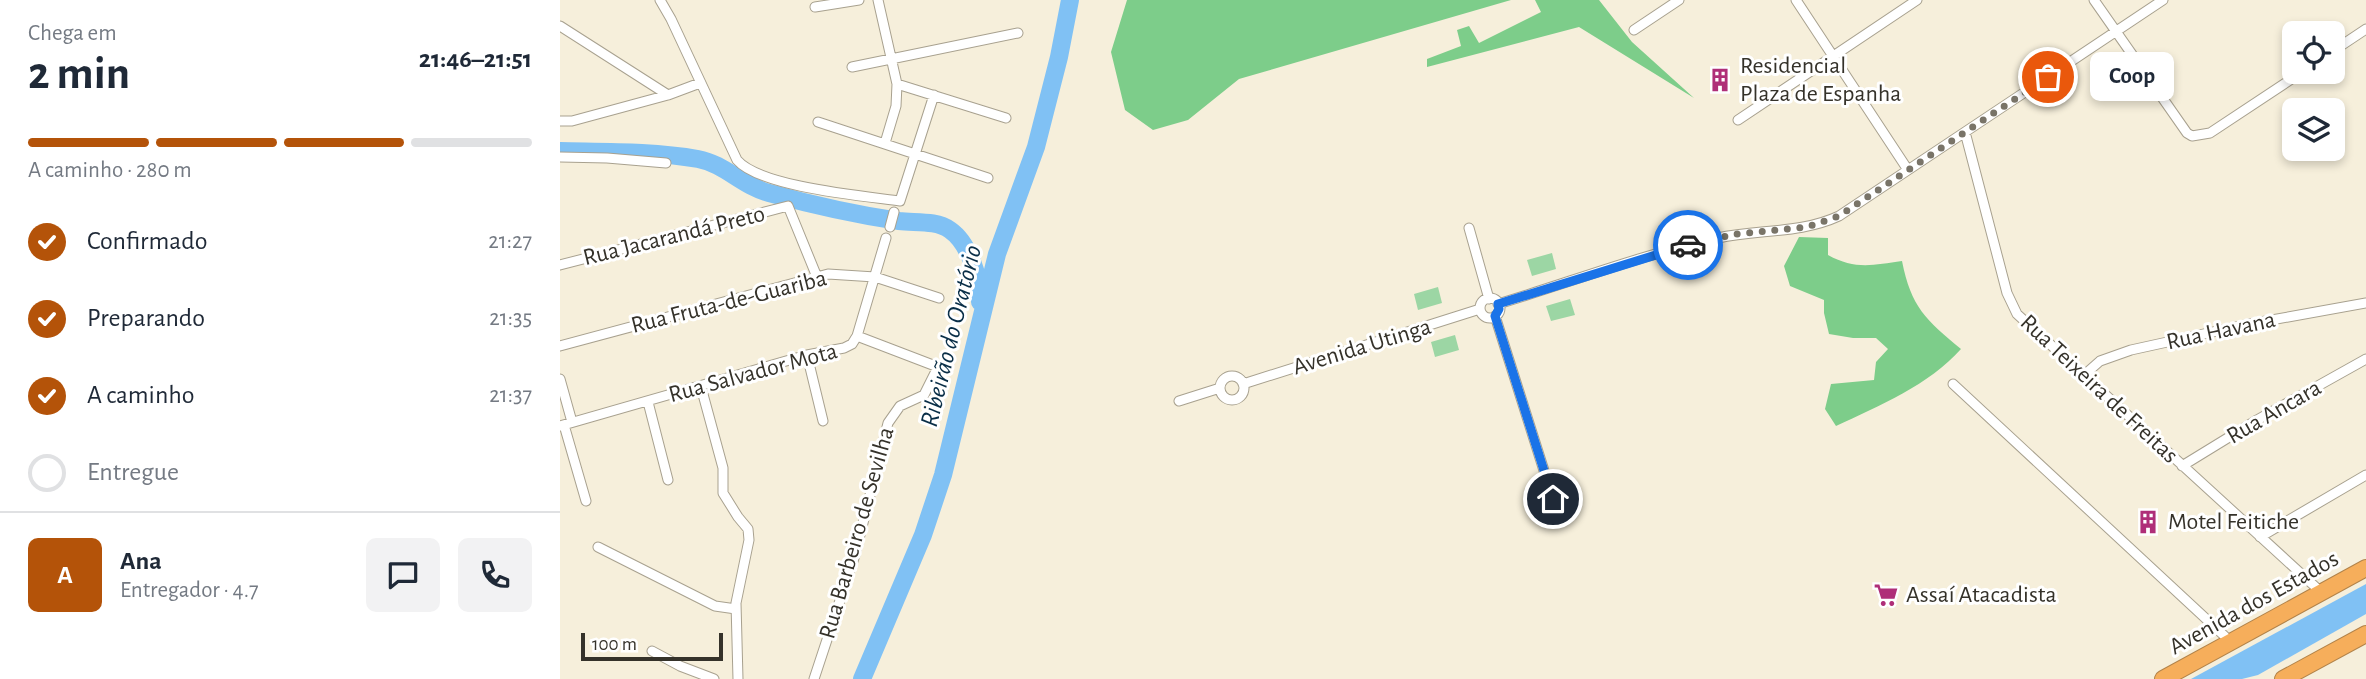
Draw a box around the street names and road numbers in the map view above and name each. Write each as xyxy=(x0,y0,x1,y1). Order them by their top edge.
street label: Rua Jacarandá Preto xyxy=(581,202,767,270)
street label: Rua Fruta-de-Guariba xyxy=(629,266,829,338)
street label: Rua Havana xyxy=(2164,308,2278,354)
street label: Rua Teixeira de Freitas xyxy=(2016,310,2182,468)
street label: Avenida Utinga xyxy=(1290,315,1434,379)
street label: Rua Salvador Mota xyxy=(666,339,840,407)
street label: Rua Ancara xyxy=(2223,375,2325,449)
street label: Rua Barbeiro de Sevilha xyxy=(815,424,899,642)
street label: Avenida dos Estados xyxy=(2165,547,2343,659)

